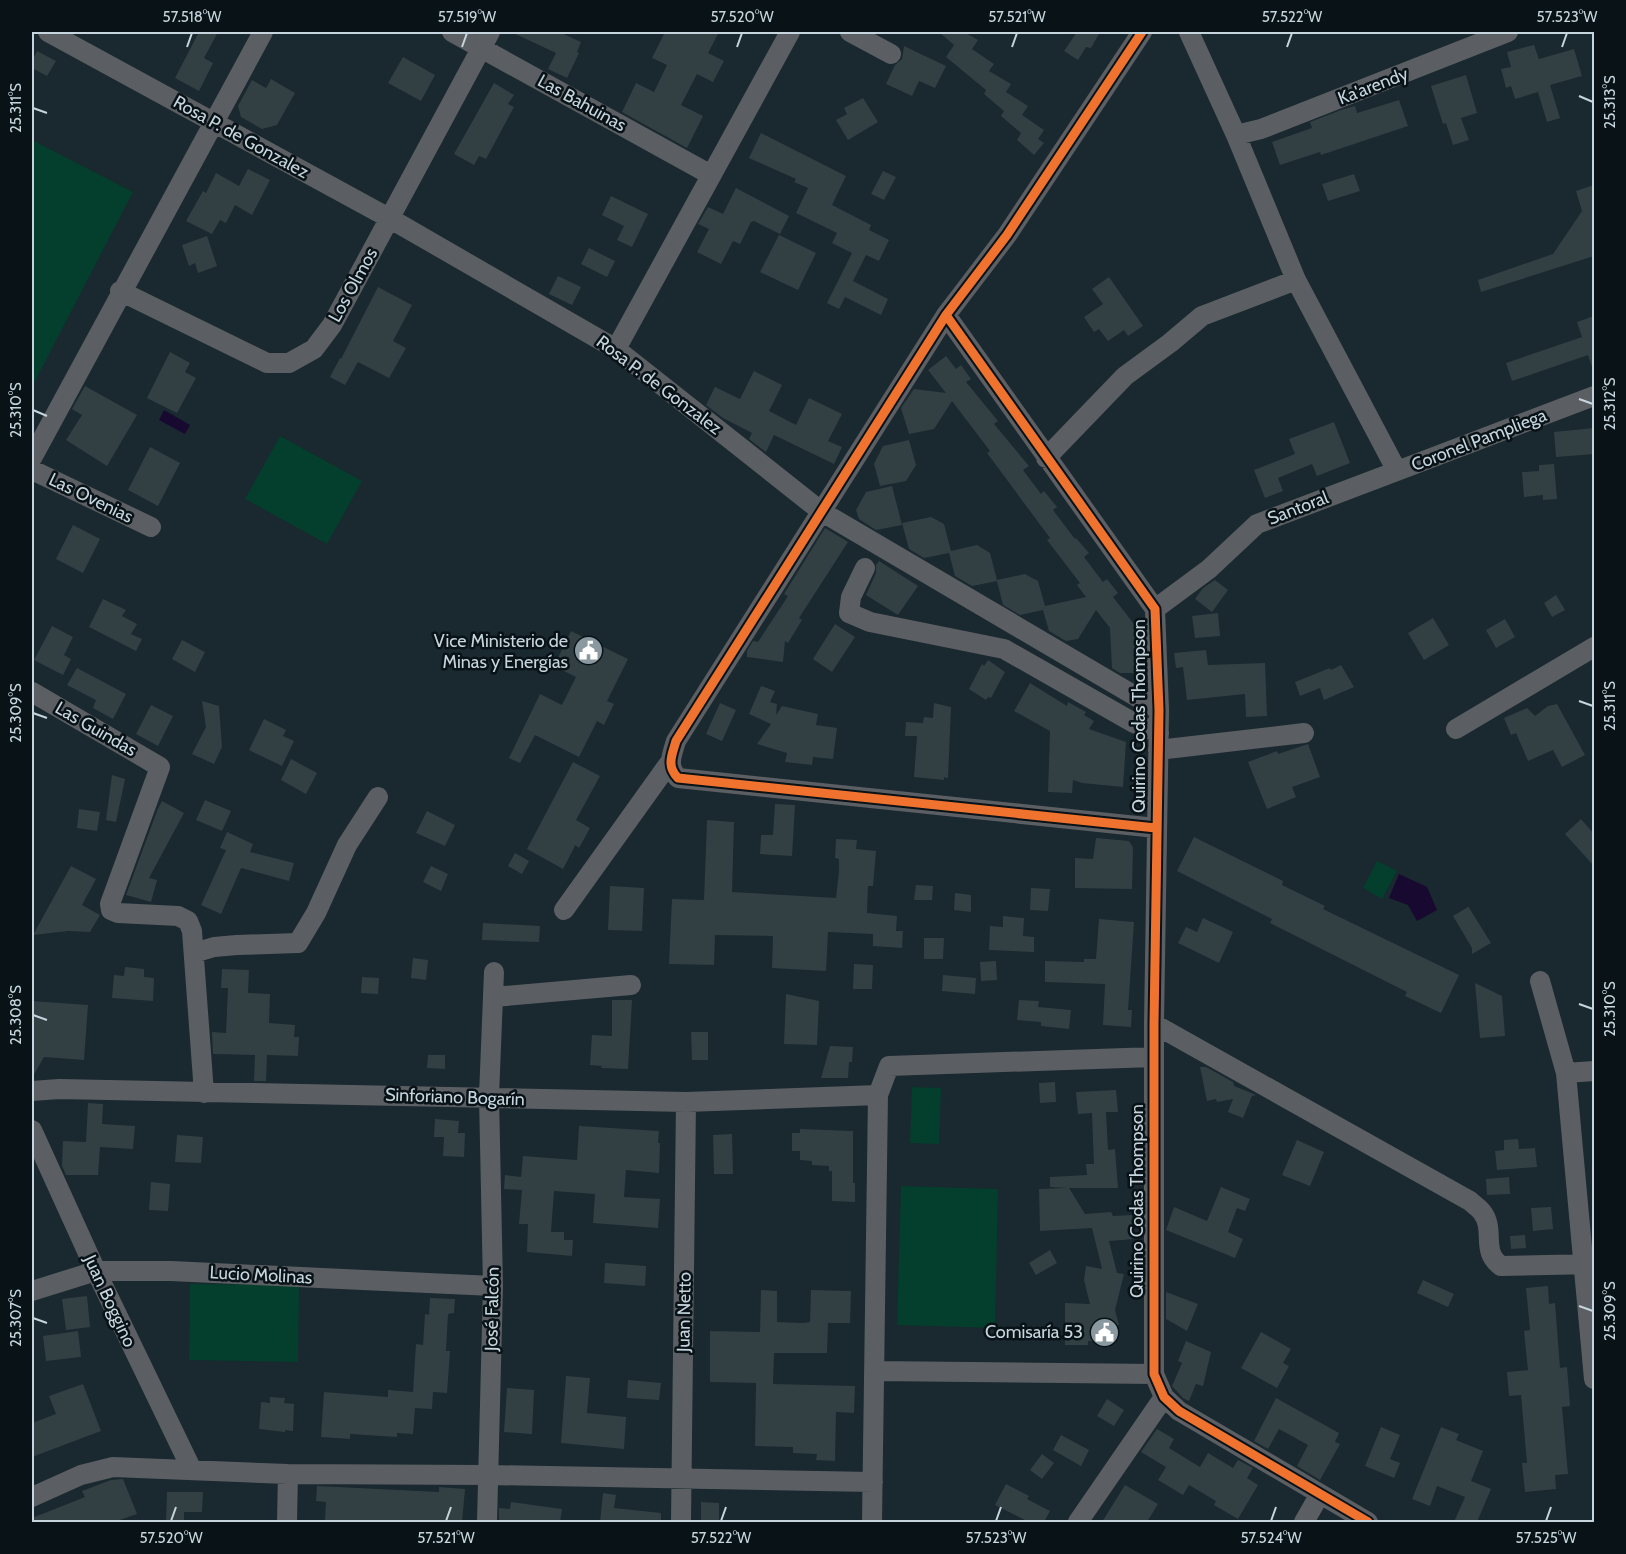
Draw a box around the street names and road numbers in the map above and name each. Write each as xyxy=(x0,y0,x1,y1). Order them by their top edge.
street label: Ka'arendy xyxy=(1335,63,1411,109)
street label: Las Bahuinas xyxy=(534,70,630,136)
street label: Rosa P. de Gonzalez xyxy=(169,91,313,184)
street label: Los Olmos xyxy=(324,244,382,326)
street label: Rosa P. de Gonzalez xyxy=(592,331,726,440)
street label: Coronel Pampliega xyxy=(1408,404,1550,476)
street label: Las Ovenias xyxy=(45,468,137,528)
street label: Santoral xyxy=(1264,486,1332,530)
street label: Quirino Codas Thompson xyxy=(1128,619,1150,813)
street label: Las Guindas xyxy=(51,697,141,761)
street label: Sinforiano Bogarín xyxy=(385,1084,525,1110)
street label: Quirino Codas Thompson xyxy=(1126,1104,1148,1298)
street label: Juan Boggino xyxy=(79,1250,141,1351)
street label: Lucio Molinas xyxy=(209,1261,313,1289)
street label: José Falcón xyxy=(480,1267,504,1352)
street label: Juan Netto xyxy=(672,1272,696,1353)

